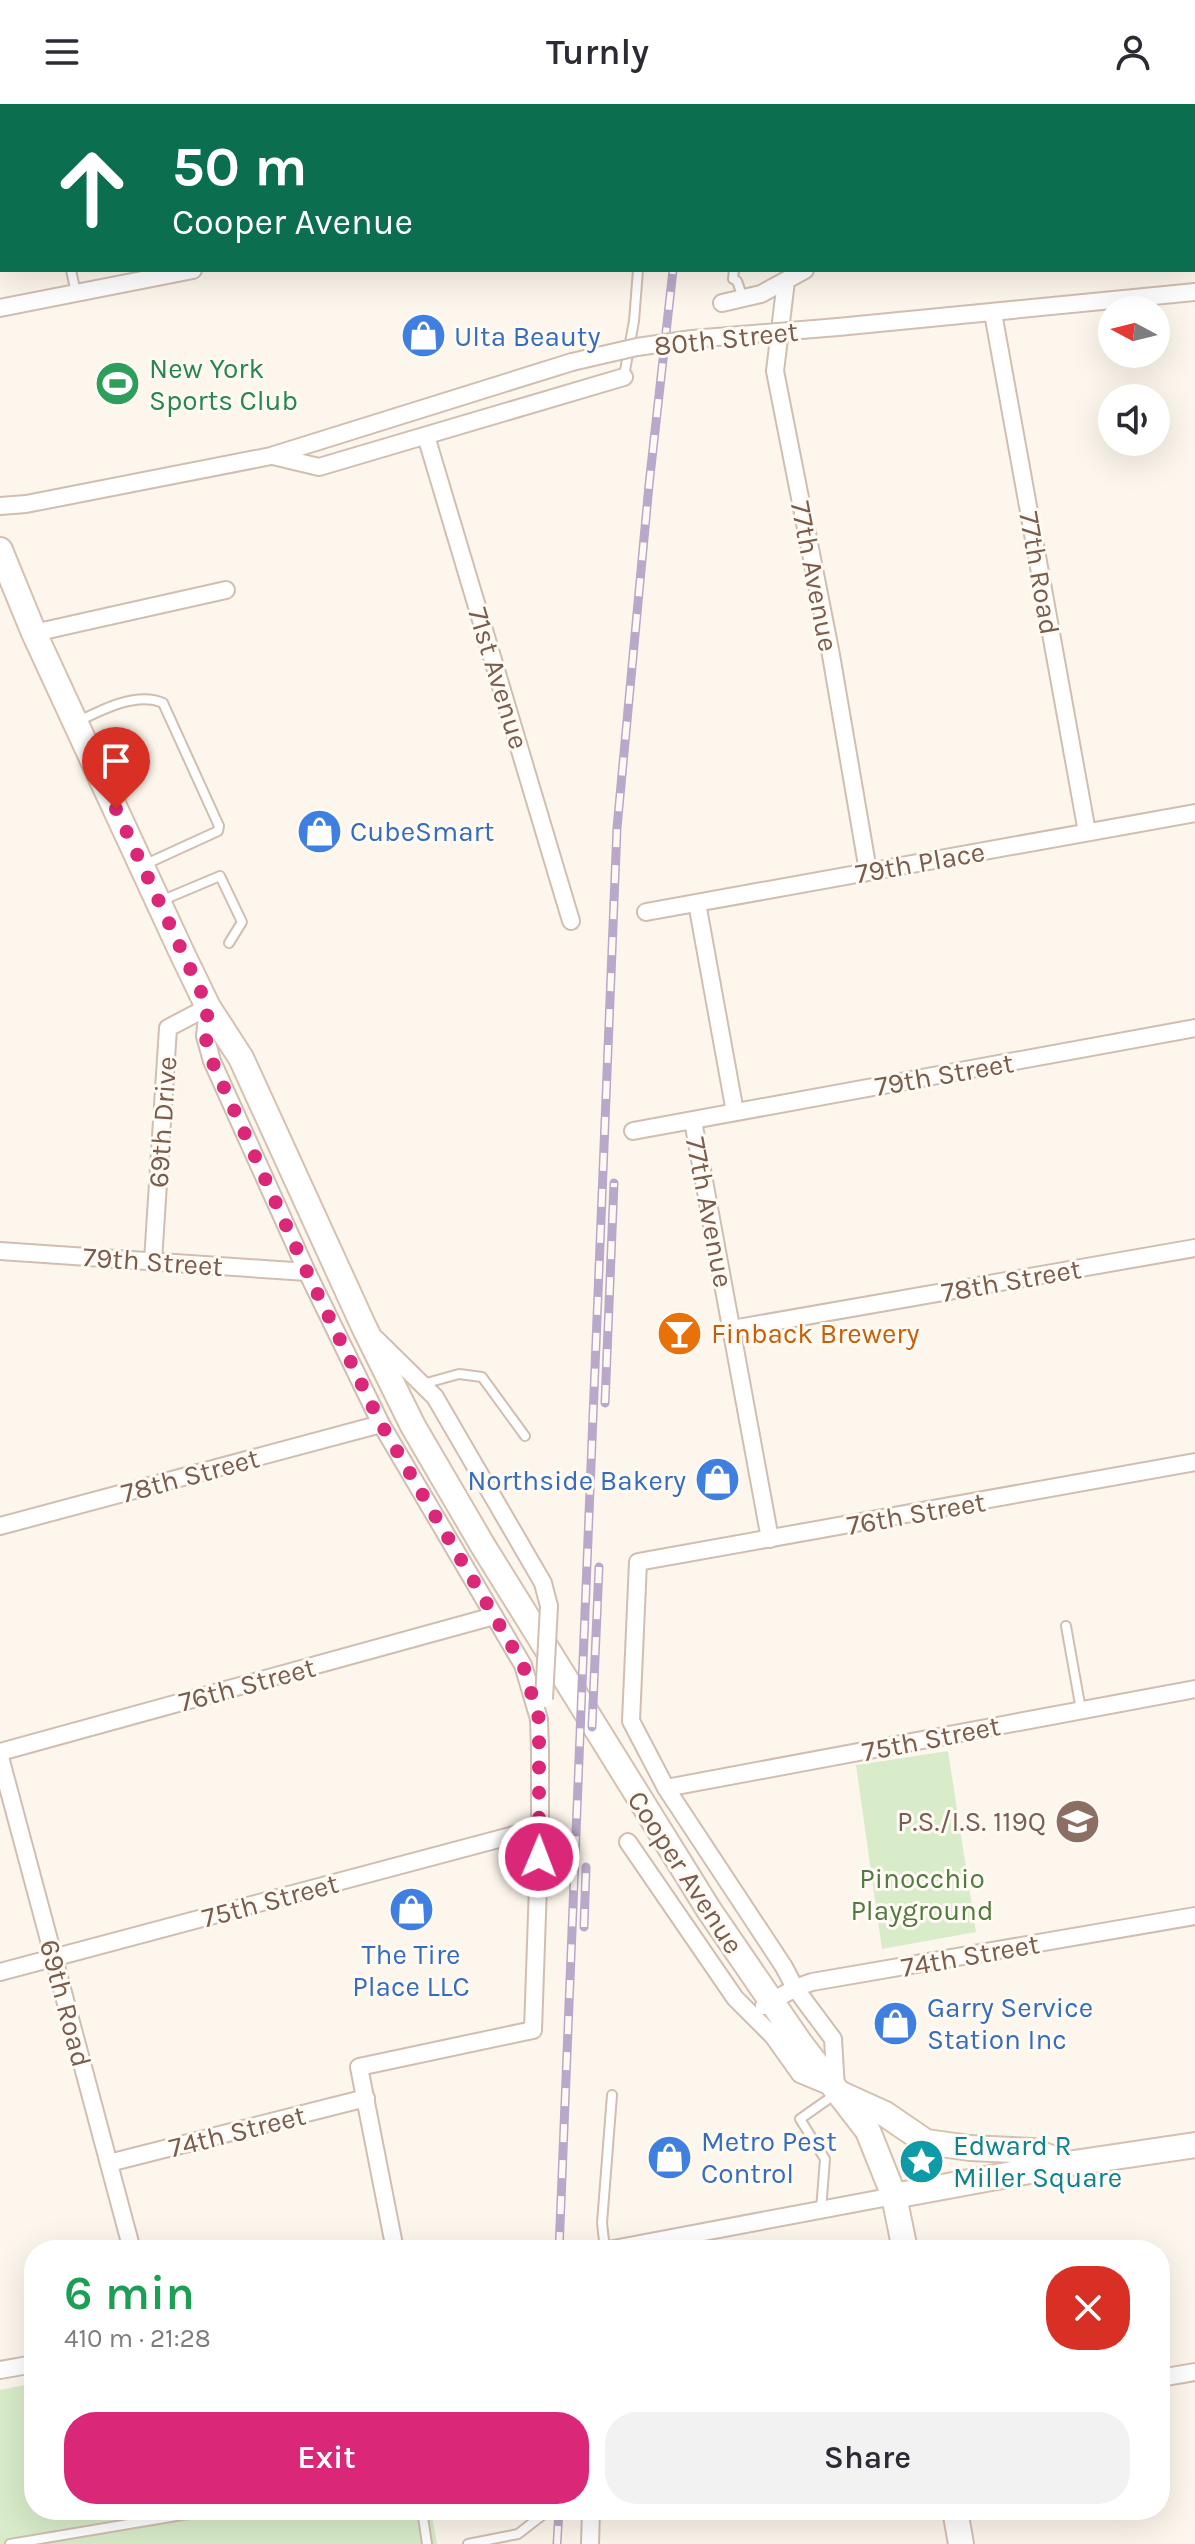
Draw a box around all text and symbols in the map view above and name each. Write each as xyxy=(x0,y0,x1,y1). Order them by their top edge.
icon: menu xyxy=(40,30,84,74)
icon: person xyxy=(1111,30,1155,74)
text: Turnly xyxy=(546,31,649,73)
text: 50 m xyxy=(172,134,307,199)
icon: ahead xyxy=(40,136,144,240)
text: Cooper Avenue xyxy=(172,201,413,243)
north arrow xyxy=(1098,296,1170,368)
map controls xyxy=(1098,296,1170,456)
shop icon: Ulta Beauty xyxy=(399,312,447,360)
street label: 80th Street xyxy=(652,315,800,362)
place label: Ulta Beauty xyxy=(454,320,600,353)
place label: New York Sports Club xyxy=(149,352,298,417)
sports icon: New York Sports Club xyxy=(94,360,142,408)
button: sound xyxy=(1098,384,1170,456)
street label: 77th Avenue xyxy=(784,498,845,654)
street label: 77th Road xyxy=(1012,509,1067,637)
street label: 71st Avenue xyxy=(461,603,536,753)
pin xyxy=(82,727,150,809)
icon: arrive xyxy=(94,739,138,783)
shop icon: CubeSmart xyxy=(295,807,343,855)
place label: CubeSmart xyxy=(350,815,494,848)
street label: 79th Place xyxy=(853,835,987,890)
street label: 79th Street xyxy=(872,1046,1016,1103)
street label: 69th Drive xyxy=(141,1055,184,1189)
street label: 77th Avenue xyxy=(679,1134,740,1290)
street label: 79th Street xyxy=(82,1240,224,1283)
street label: 78th Street xyxy=(939,1252,1084,1309)
bar icon: Finback Brewery xyxy=(656,1309,704,1357)
place label: Finback Brewery xyxy=(711,1317,920,1350)
street label: 78th Street xyxy=(118,1441,263,1510)
shop icon: Northside Bakery xyxy=(693,1456,741,1504)
place label: Northside Bakery xyxy=(467,1464,686,1497)
street label: 76th Street xyxy=(844,1485,988,1542)
street label: 76th Street xyxy=(175,1650,319,1719)
street label: 75th Street xyxy=(859,1709,1003,1768)
street label: Cooper Avenue xyxy=(621,1785,750,1960)
school or university icon: P.S./I.S. 119Q xyxy=(1053,1797,1101,1845)
place label: P.S./I.S. 119Q xyxy=(897,1805,1046,1838)
position arrow xyxy=(497,1815,581,1899)
park label: Pinocchio Playground xyxy=(850,1862,994,1927)
street label: 75th Street xyxy=(198,1866,342,1935)
shop icon: The Tire Place LLC xyxy=(387,1886,435,1934)
street label: 74th Street xyxy=(898,1927,1042,1984)
street label: 69th Road xyxy=(33,1936,98,2071)
place label: The Tire Place LLC xyxy=(352,1938,470,2003)
place label: Garry Service Station Inc xyxy=(927,1991,1093,2056)
shop icon: Garry Service Station Inc xyxy=(872,1999,920,2047)
street label: 74th Street xyxy=(165,2099,309,2164)
place label: Metro Pest Control xyxy=(701,2125,837,2190)
place label: Edward R Miller Square xyxy=(953,2129,1122,2194)
shop icon: Metro Pest Control xyxy=(646,2133,694,2181)
place icon: Edward R Miller Square xyxy=(898,2137,946,2185)
text: 6 min xyxy=(64,2265,195,2321)
button: close xyxy=(1046,2266,1130,2350)
text: 410 m · 21:28 xyxy=(64,2323,211,2354)
button: Exit xyxy=(64,2412,589,2504)
button: Share xyxy=(605,2412,1130,2504)

